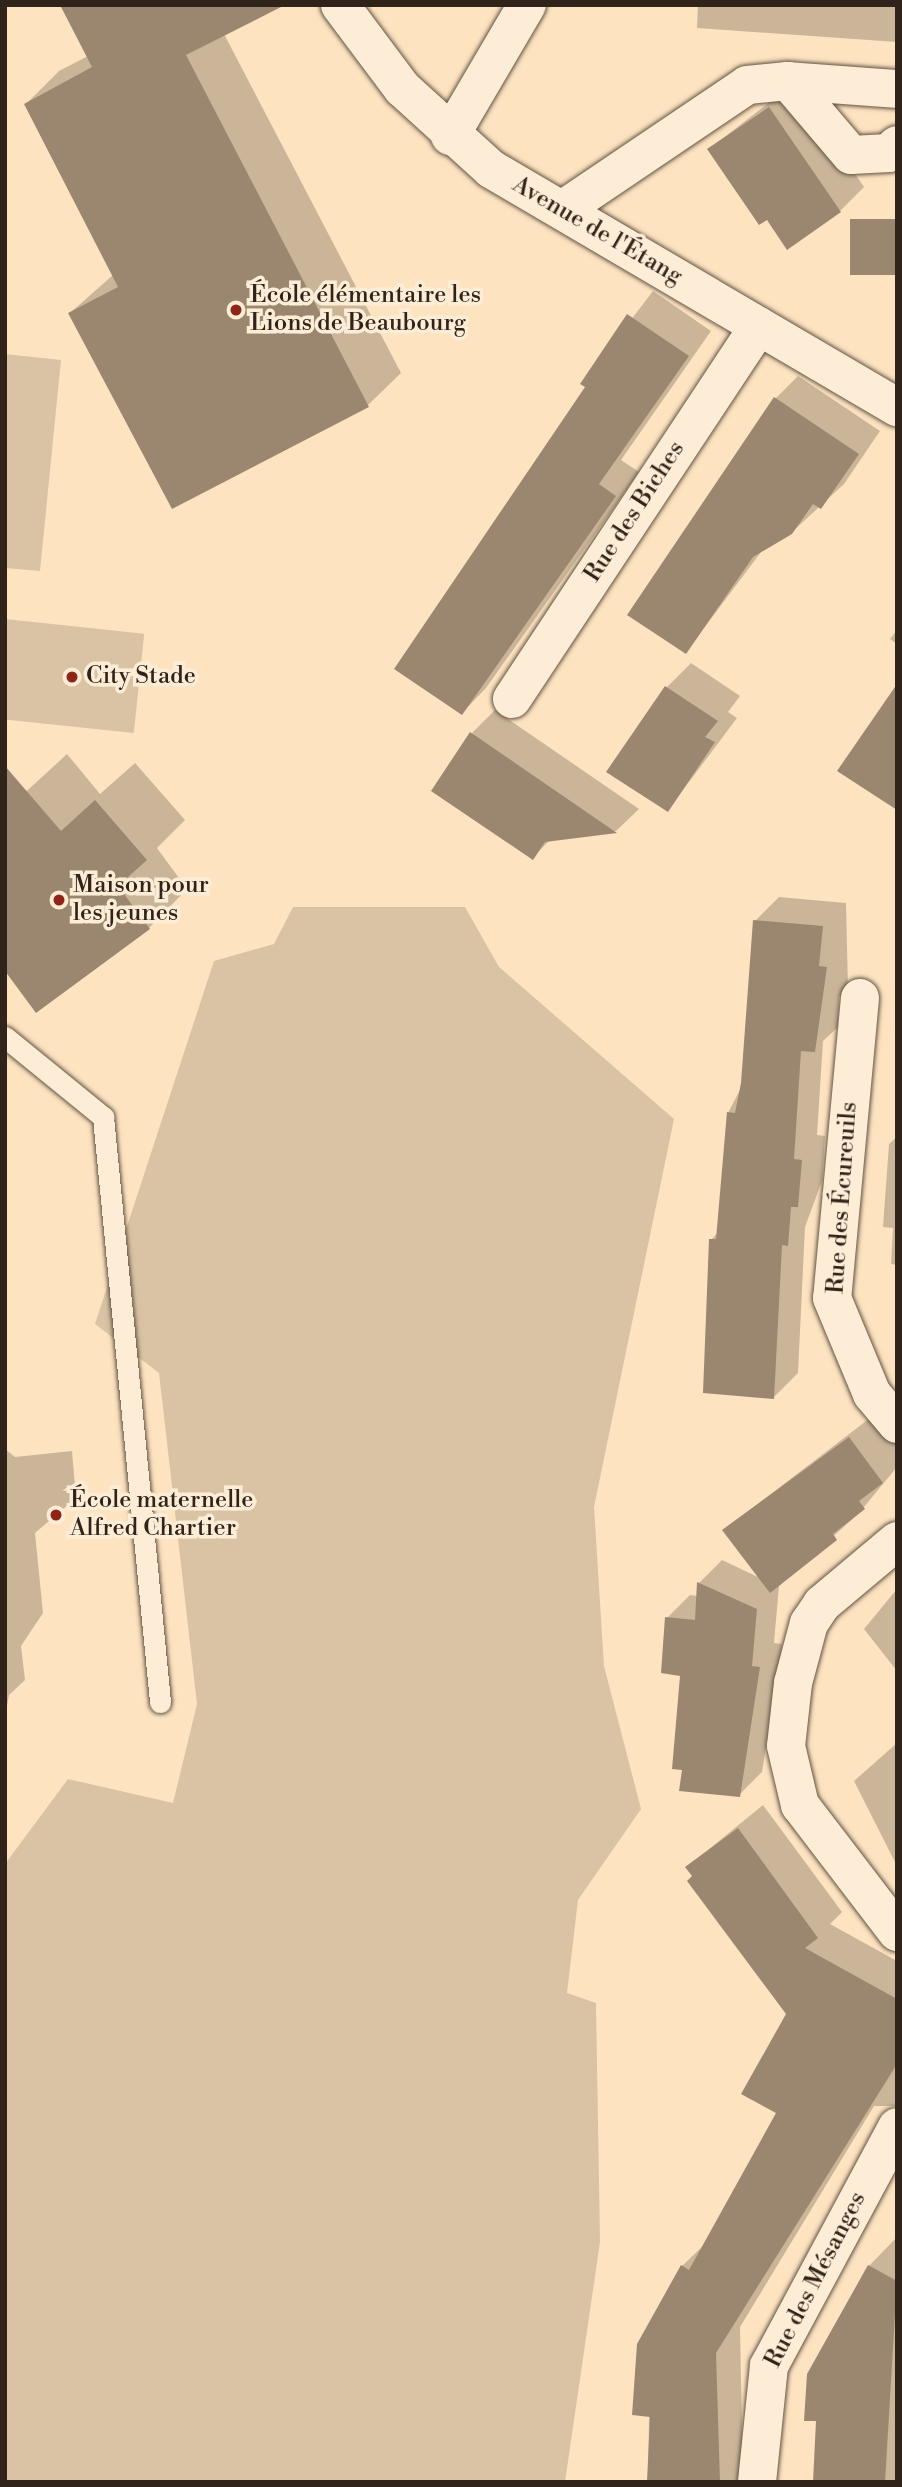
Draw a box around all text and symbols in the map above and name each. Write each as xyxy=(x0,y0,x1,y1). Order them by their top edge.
street label: Avenue de l'Étang xyxy=(507,171,687,291)
place label: École élémentaire les Lions de Beaubourg xyxy=(250,282,481,338)
marker: École élémentaire les Lions de Beaubourg xyxy=(228,302,244,318)
street label: Rue des Biches xyxy=(579,436,691,588)
place label: City Stade xyxy=(86,663,196,691)
marker: City Stade xyxy=(64,669,80,685)
place label: Maison pour les jeunes xyxy=(73,872,209,928)
marker: Maison pour les jeunes xyxy=(51,892,67,908)
street label: Rue des Écureuils xyxy=(822,1101,864,1295)
place label: École maternelle Alfred Chartier xyxy=(70,1487,253,1543)
marker: École maternelle Alfred Chartier xyxy=(48,1507,64,1523)
street label: Rue des Mésanges xyxy=(759,2187,873,2373)

